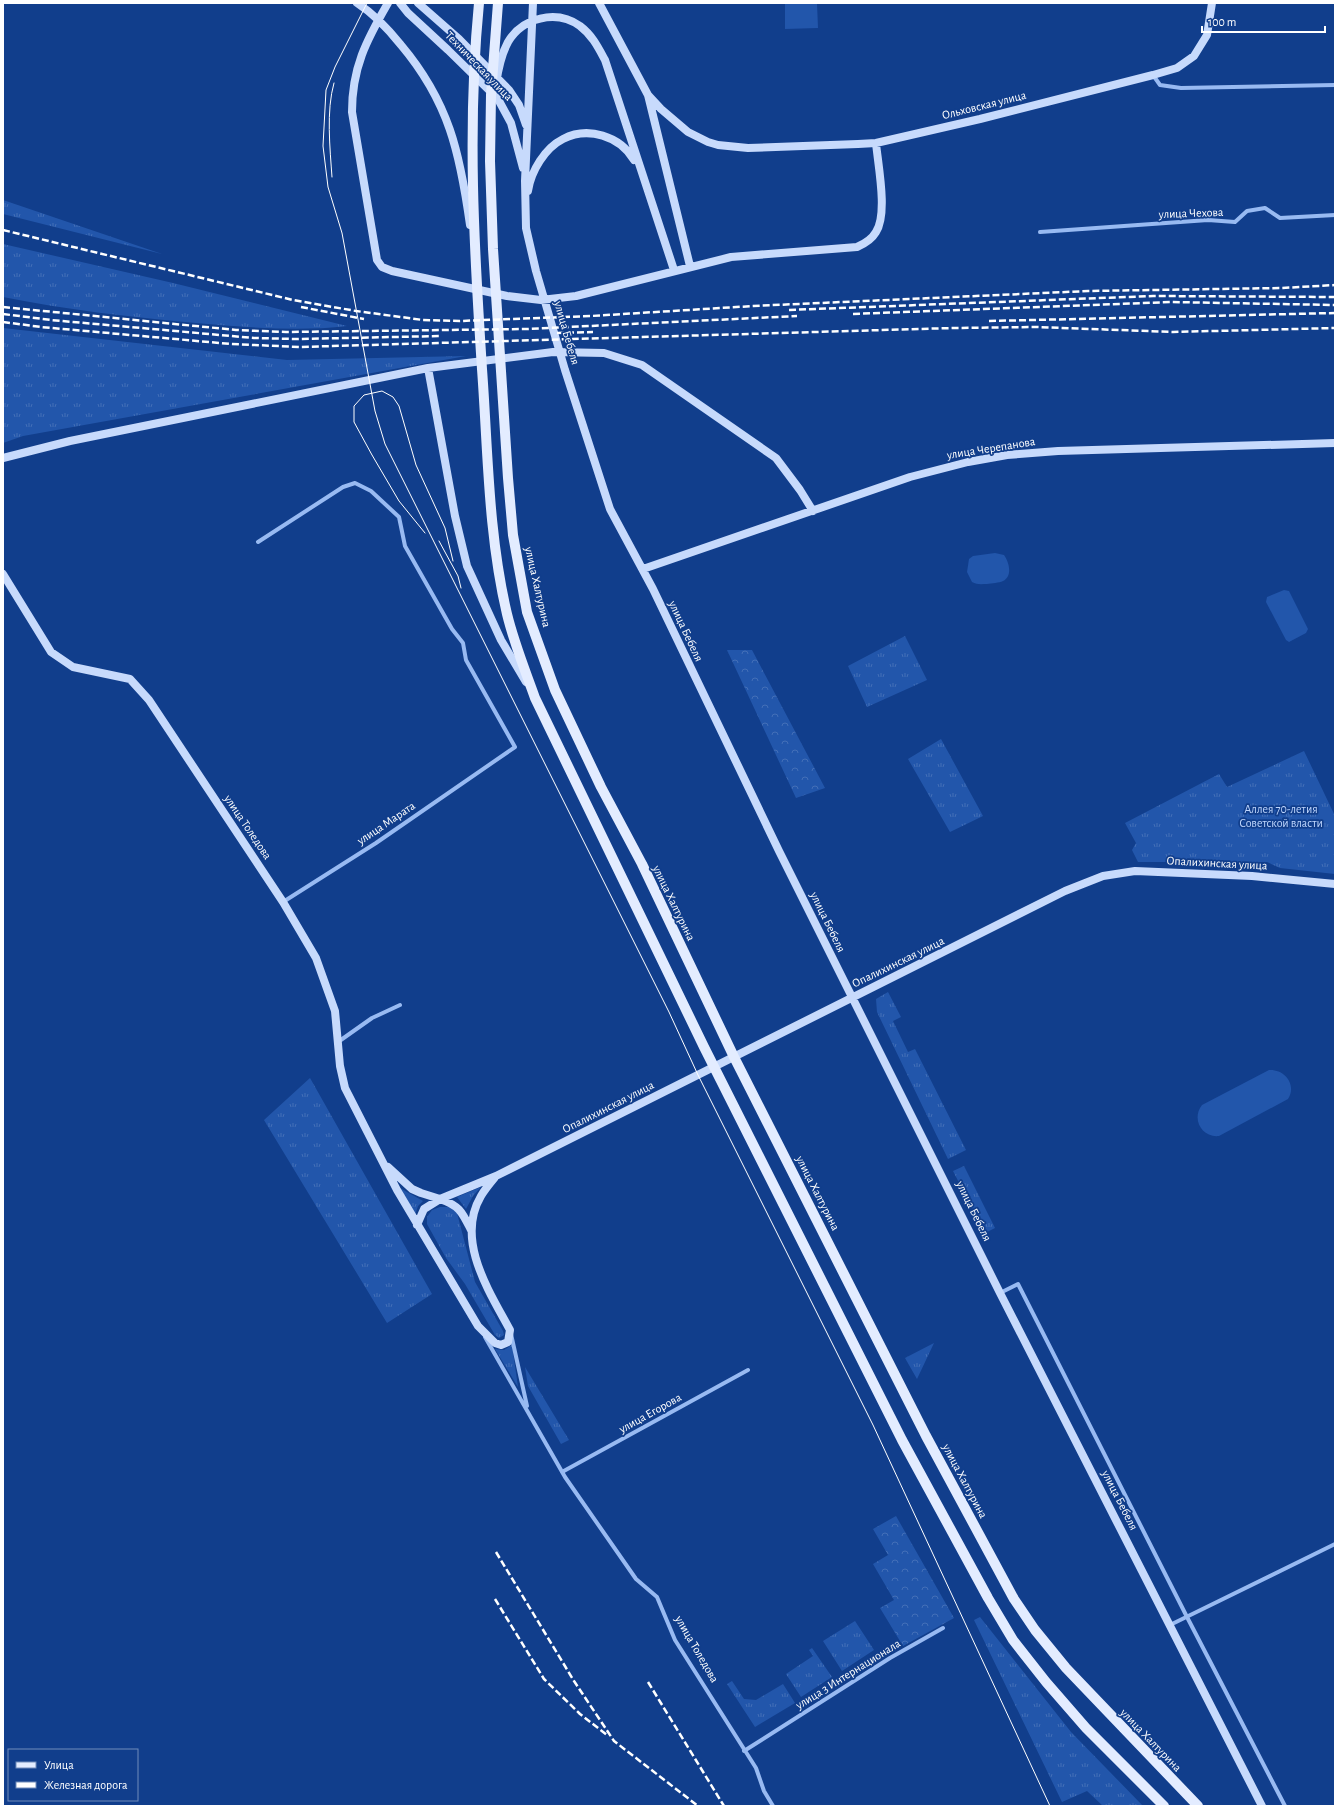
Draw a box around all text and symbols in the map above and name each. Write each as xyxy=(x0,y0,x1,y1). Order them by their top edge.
scale bar xyxy=(1202,8,1325,34)
text: 100 m xyxy=(1208,16,1236,28)
street label: Техническая улица xyxy=(442,29,515,104)
street label: Ольховская улица xyxy=(941,89,1028,122)
street label: улица Чехова xyxy=(1157,206,1224,221)
street label: улица Бебеля xyxy=(551,299,582,366)
street label: улица Черепанова xyxy=(945,435,1037,462)
street label: улица Халтурина xyxy=(522,545,553,629)
street label: улица Бебеля xyxy=(665,598,705,664)
street label: улица Толедова xyxy=(221,792,274,862)
street label: улица Марата xyxy=(354,799,418,848)
park label: Аллея 70-летия Советской власти xyxy=(1239,803,1323,829)
street label: Опалихинская улица xyxy=(1166,854,1268,873)
street label: улица Халтурина xyxy=(649,863,698,943)
street label: улица Бебеля xyxy=(807,889,848,955)
street label: Опалихинская улица xyxy=(850,934,947,990)
street label: Опалихинская улица xyxy=(560,1078,657,1136)
street label: улица Халтурина xyxy=(793,1153,842,1233)
street label: улица Бебеля xyxy=(953,1178,994,1244)
street label: улица Егорова xyxy=(616,1391,684,1436)
street label: улица Халтурина xyxy=(939,1441,990,1521)
street label: улица Бебеля xyxy=(1098,1467,1140,1532)
street label: улица Толедова xyxy=(672,1613,721,1685)
street label: улица 3 Интернационала xyxy=(793,1637,903,1713)
street label: улица Халтурина xyxy=(1117,1706,1184,1775)
legend xyxy=(8,1749,138,1801)
text: Улица xyxy=(44,1759,74,1771)
text: Железная дорога xyxy=(44,1779,128,1791)

